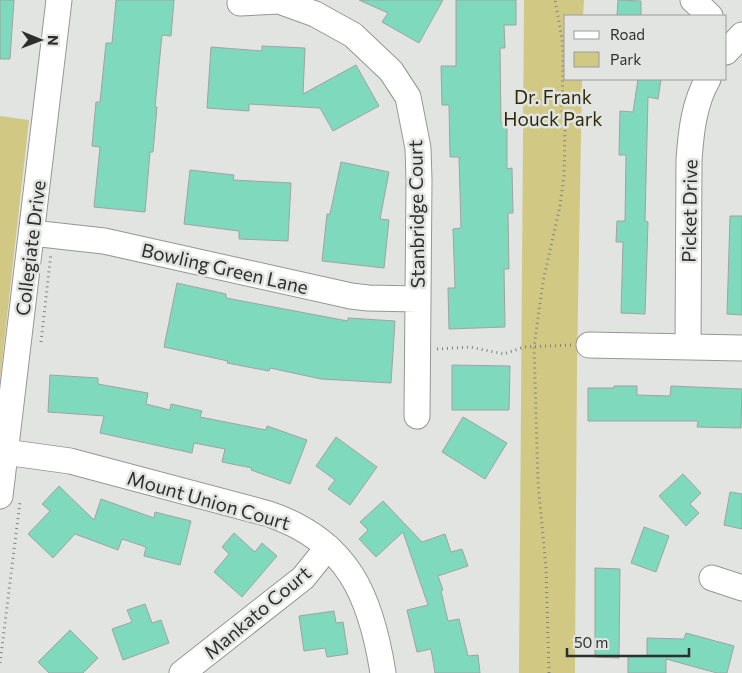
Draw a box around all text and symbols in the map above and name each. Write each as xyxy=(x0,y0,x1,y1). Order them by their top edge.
north arrow xyxy=(15,15,65,65)
legend xyxy=(564,15,727,80)
text: Road xyxy=(610,25,645,43)
text: N xyxy=(45,35,62,46)
text: Park xyxy=(610,50,641,68)
park label: Dr. Frank Houck Park xyxy=(503,85,603,130)
street label: Stanbridge Court xyxy=(403,139,429,288)
street label: Picket Drive xyxy=(677,159,701,263)
street label: Collegiate Drive xyxy=(10,179,50,317)
street label: Bowling Green Lane xyxy=(139,238,311,298)
street label: Mount Union Court xyxy=(125,466,293,534)
street label: Mankato Court xyxy=(199,561,315,663)
scale bar xyxy=(567,626,690,658)
text: 50 m xyxy=(574,633,608,651)

